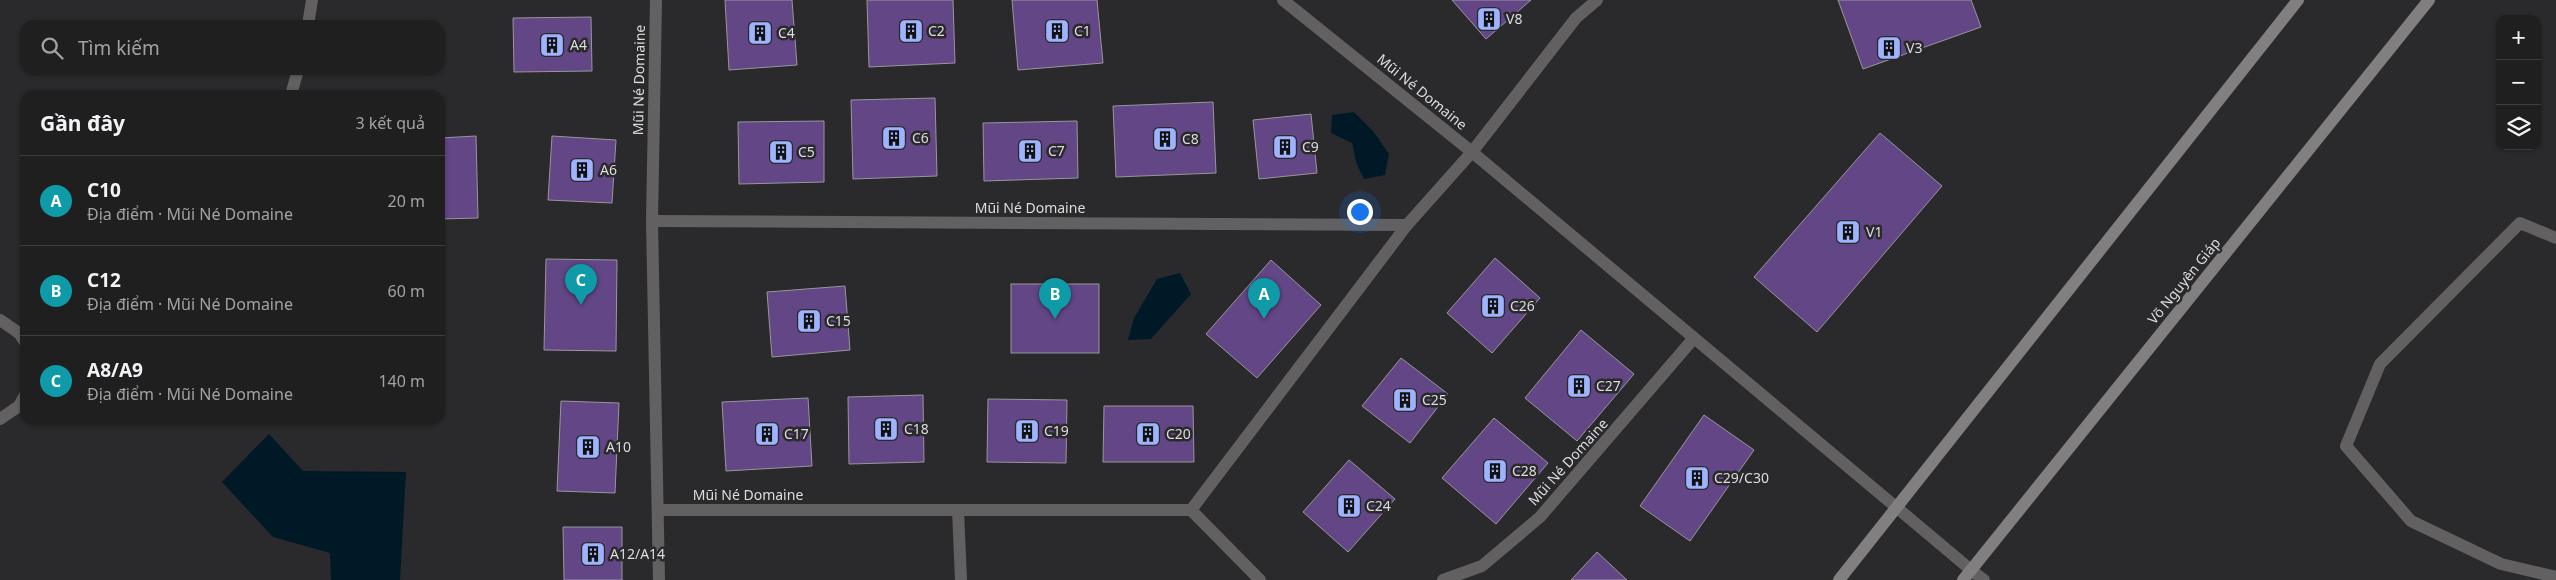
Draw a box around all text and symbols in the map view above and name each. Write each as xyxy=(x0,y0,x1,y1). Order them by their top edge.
building icon: V8 xyxy=(1476,6,1502,32)
place label: V8 xyxy=(1506,9,1522,28)
map controls xyxy=(2496,15,2541,150)
button: + xyxy=(2496,15,2541,60)
building icon: C2 xyxy=(898,18,924,44)
building icon: C1 xyxy=(1044,18,1070,44)
search box xyxy=(20,20,445,75)
building icon: C4 xyxy=(747,20,773,46)
place label: C2 xyxy=(928,21,945,40)
place label: C1 xyxy=(1074,21,1091,40)
place label: C4 xyxy=(778,23,795,42)
street label: Mũi Né Domaine xyxy=(628,24,649,135)
building icon: A4 xyxy=(539,32,565,58)
icon: search xyxy=(38,34,66,62)
text: Tìm kiếm xyxy=(78,35,160,61)
place label: A4 xyxy=(570,35,587,54)
building icon: V3 xyxy=(1876,35,1902,61)
place label: V3 xyxy=(1906,38,1922,57)
street label: Mũi Né Domaine xyxy=(1373,49,1471,134)
button: − xyxy=(2496,60,2541,105)
button: layers xyxy=(2496,105,2541,150)
text: Gần đây xyxy=(40,109,125,137)
text: 3 kết quả xyxy=(355,112,425,134)
building icon: C6 xyxy=(881,125,907,151)
building icon: C8 xyxy=(1152,126,1178,152)
place label: C6 xyxy=(912,128,929,147)
place label: C8 xyxy=(1182,129,1199,148)
building icon: C9 xyxy=(1272,134,1298,160)
place label: C9 xyxy=(1302,137,1319,156)
building icon: C7 xyxy=(1017,138,1043,164)
building icon: C5 xyxy=(768,139,794,165)
place label: C7 xyxy=(1048,141,1065,160)
place label: C5 xyxy=(798,142,815,161)
building icon: A6 xyxy=(569,157,595,183)
place label: A6 xyxy=(600,160,617,179)
text: C10 xyxy=(87,177,121,203)
text: A xyxy=(50,190,62,212)
text: 20 m xyxy=(388,190,425,212)
street label: Mũi Né Domaine xyxy=(975,198,1085,217)
your location xyxy=(1347,199,1373,225)
text: Địa điểm · Mũi Né Domaine xyxy=(87,203,293,225)
building icon: V1 xyxy=(1835,219,1861,245)
place label: V1 xyxy=(1866,222,1882,241)
street label: Võ Nguyên Giáp xyxy=(2143,234,2224,328)
pin: C xyxy=(565,264,597,305)
text: C12 xyxy=(87,267,121,293)
pin: B xyxy=(1039,278,1071,319)
pin: A xyxy=(1248,278,1280,319)
text: B xyxy=(51,280,61,302)
text: 60 m xyxy=(388,280,425,302)
text: Địa điểm · Mũi Né Domaine xyxy=(87,293,293,315)
building icon: C26 xyxy=(1480,293,1506,319)
place label: C26 xyxy=(1510,296,1535,315)
building icon: C15 xyxy=(796,308,822,334)
place label: C15 xyxy=(826,311,851,330)
text: A8/A9 xyxy=(87,357,143,383)
text: C xyxy=(51,370,61,392)
text: 140 m xyxy=(378,370,425,392)
building icon: C27 xyxy=(1566,373,1592,399)
place label: C27 xyxy=(1596,376,1621,395)
text: Địa điểm · Mũi Né Domaine xyxy=(87,383,293,405)
building icon: C25 xyxy=(1392,387,1418,413)
place label: C25 xyxy=(1422,390,1447,409)
street label: Mũi Né Domaine xyxy=(1524,414,1612,509)
building icon: C18 xyxy=(873,416,899,442)
building icon: C19 xyxy=(1014,418,1040,444)
place label: C18 xyxy=(904,419,929,438)
building icon: C17 xyxy=(754,421,780,447)
place label: C19 xyxy=(1044,421,1069,440)
building icon: C20 xyxy=(1135,421,1161,447)
place label: C17 xyxy=(784,424,809,443)
place label: C20 xyxy=(1166,424,1191,443)
building icon: A10 xyxy=(575,434,601,460)
place label: A10 xyxy=(606,437,631,456)
building icon: C28 xyxy=(1482,458,1508,484)
place label: C28 xyxy=(1512,461,1537,480)
building icon: C29/C30 xyxy=(1684,465,1710,491)
place label: C29/C30 xyxy=(1714,468,1769,487)
street label: Mũi Né Domaine xyxy=(693,485,803,504)
building icon: C24 xyxy=(1336,493,1362,519)
place label: C24 xyxy=(1366,496,1391,515)
building icon: A12/A14 xyxy=(580,541,606,567)
place label: A12/A14 xyxy=(610,544,665,563)

